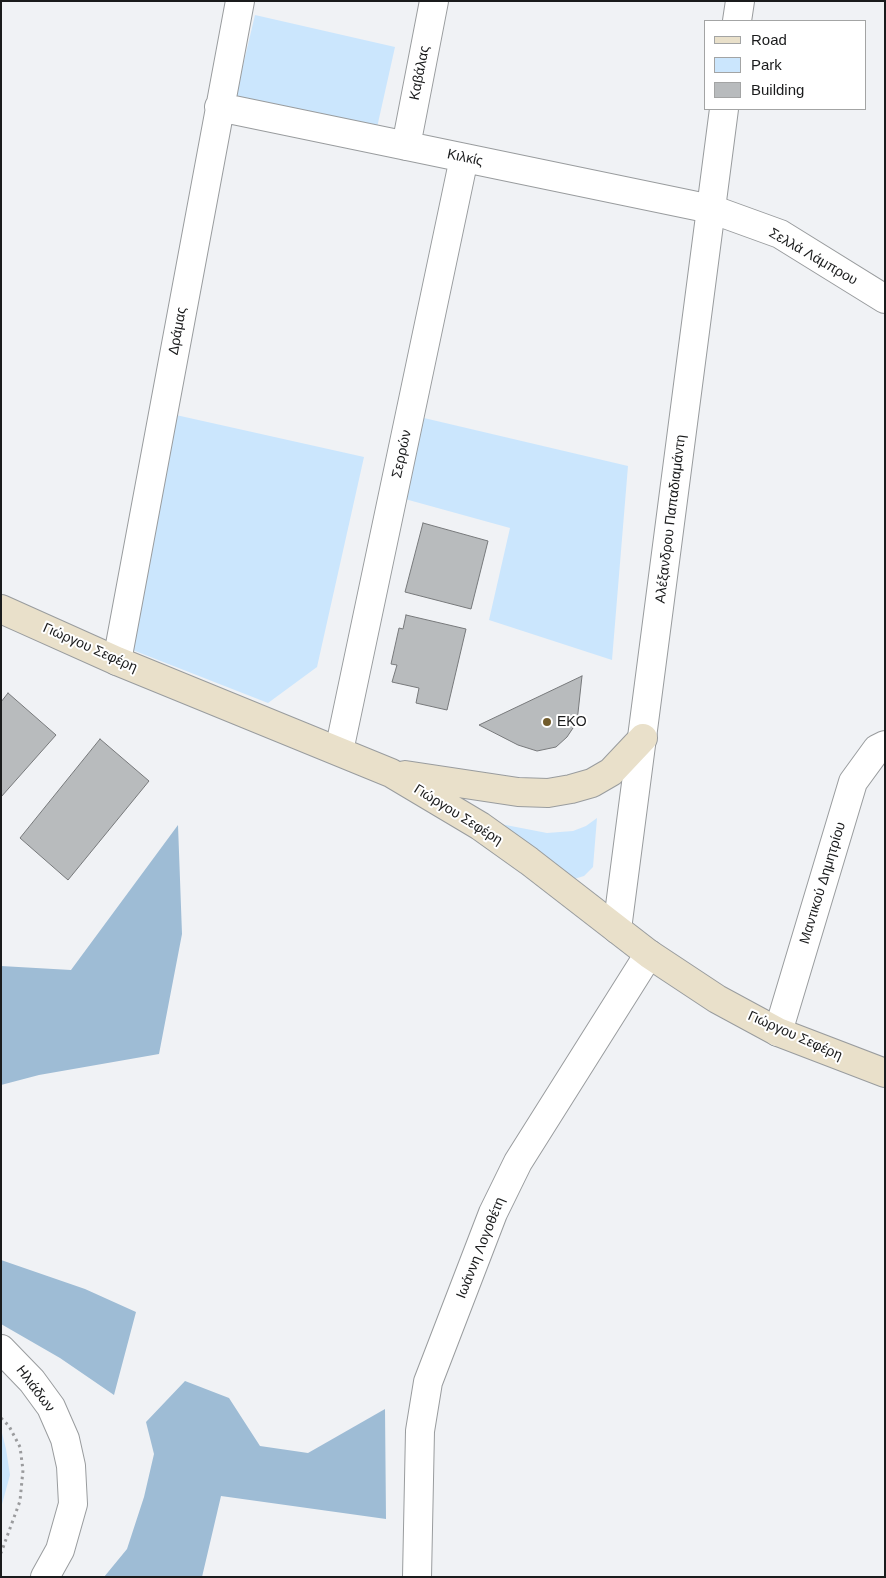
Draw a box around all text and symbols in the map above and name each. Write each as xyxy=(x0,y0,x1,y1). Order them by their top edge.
legend xyxy=(704,20,866,110)
text: Road xyxy=(751,31,787,48)
street label: Καβάλας xyxy=(407,44,433,102)
text: Park xyxy=(751,56,782,73)
text: Building xyxy=(751,81,804,98)
street label: Κιλκίς xyxy=(445,146,485,170)
street label: Σελλά Λάμπρου xyxy=(766,225,860,289)
street label: Δράμας xyxy=(166,306,190,356)
street label: Σερρών xyxy=(389,428,415,480)
street label: Αλέξανδρου Παπαδιαμάντη xyxy=(652,434,690,604)
street label: Γιώργου Σεφέρη xyxy=(40,620,140,676)
place label: EKO xyxy=(557,714,587,730)
marker: EKO xyxy=(541,716,553,728)
street label: Γιώργου Σεφέρη xyxy=(411,781,505,849)
street label: Μαντικού Δημητρίου xyxy=(796,820,850,946)
street label: Γιώργου Σεφέρη xyxy=(745,1008,845,1064)
street label: Ιωάννη Λογοθέτη xyxy=(453,1195,509,1301)
street label: Ηλιάδων xyxy=(12,1362,58,1416)

